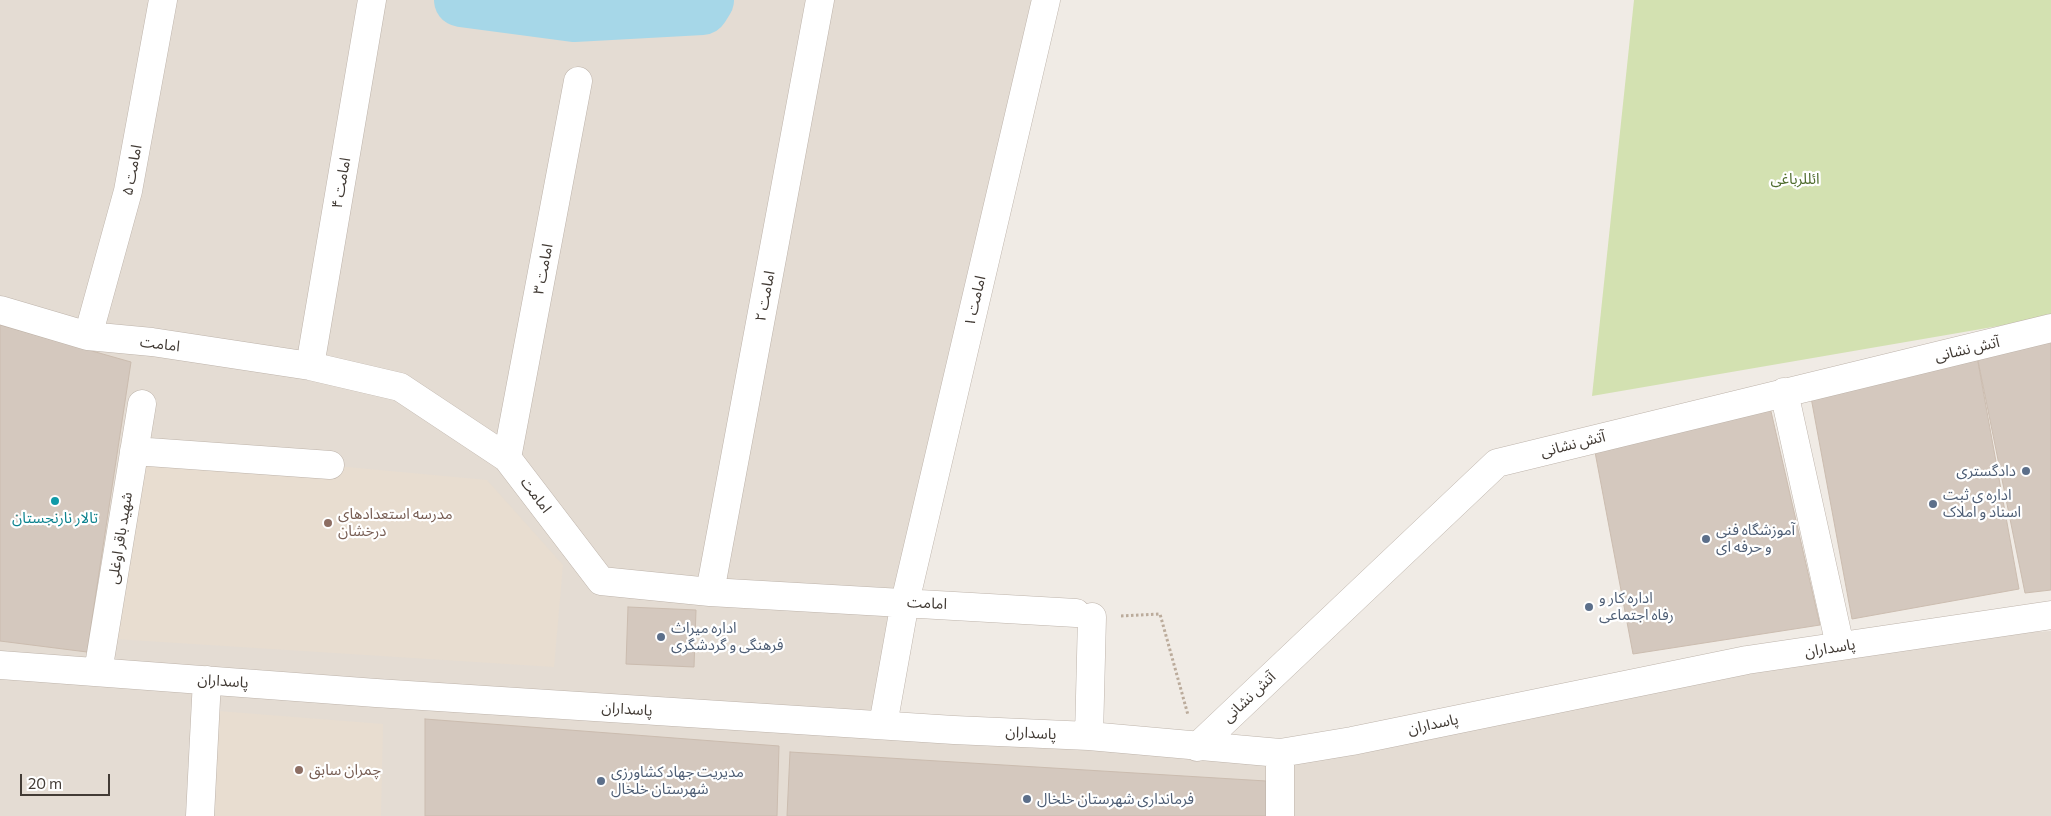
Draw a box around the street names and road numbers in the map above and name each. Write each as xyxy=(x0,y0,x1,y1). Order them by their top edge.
street label: امامت ۵ xyxy=(118,143,146,197)
street label: امامت ۴ xyxy=(328,156,354,210)
street label: امامت ۳ xyxy=(529,242,557,296)
street label: امامت ۲ xyxy=(751,269,779,323)
street label: امامت ۱ xyxy=(960,274,990,328)
street label: امامت xyxy=(139,333,181,355)
street label: آتش نشانی xyxy=(1933,333,2001,365)
street label: آتش نشانی xyxy=(1539,427,1607,461)
street label: امامت xyxy=(517,474,555,516)
street label: شهید باقر اوغلی xyxy=(104,491,136,585)
street label: امامت xyxy=(907,593,947,613)
street label: پاسداران xyxy=(1803,635,1857,661)
street label: آتش نشانی xyxy=(1219,668,1279,726)
street label: پاسداران xyxy=(197,670,249,692)
street label: پاسداران xyxy=(601,698,653,720)
street label: پاسداران xyxy=(1406,710,1460,738)
street label: پاسداران xyxy=(1005,723,1057,743)

